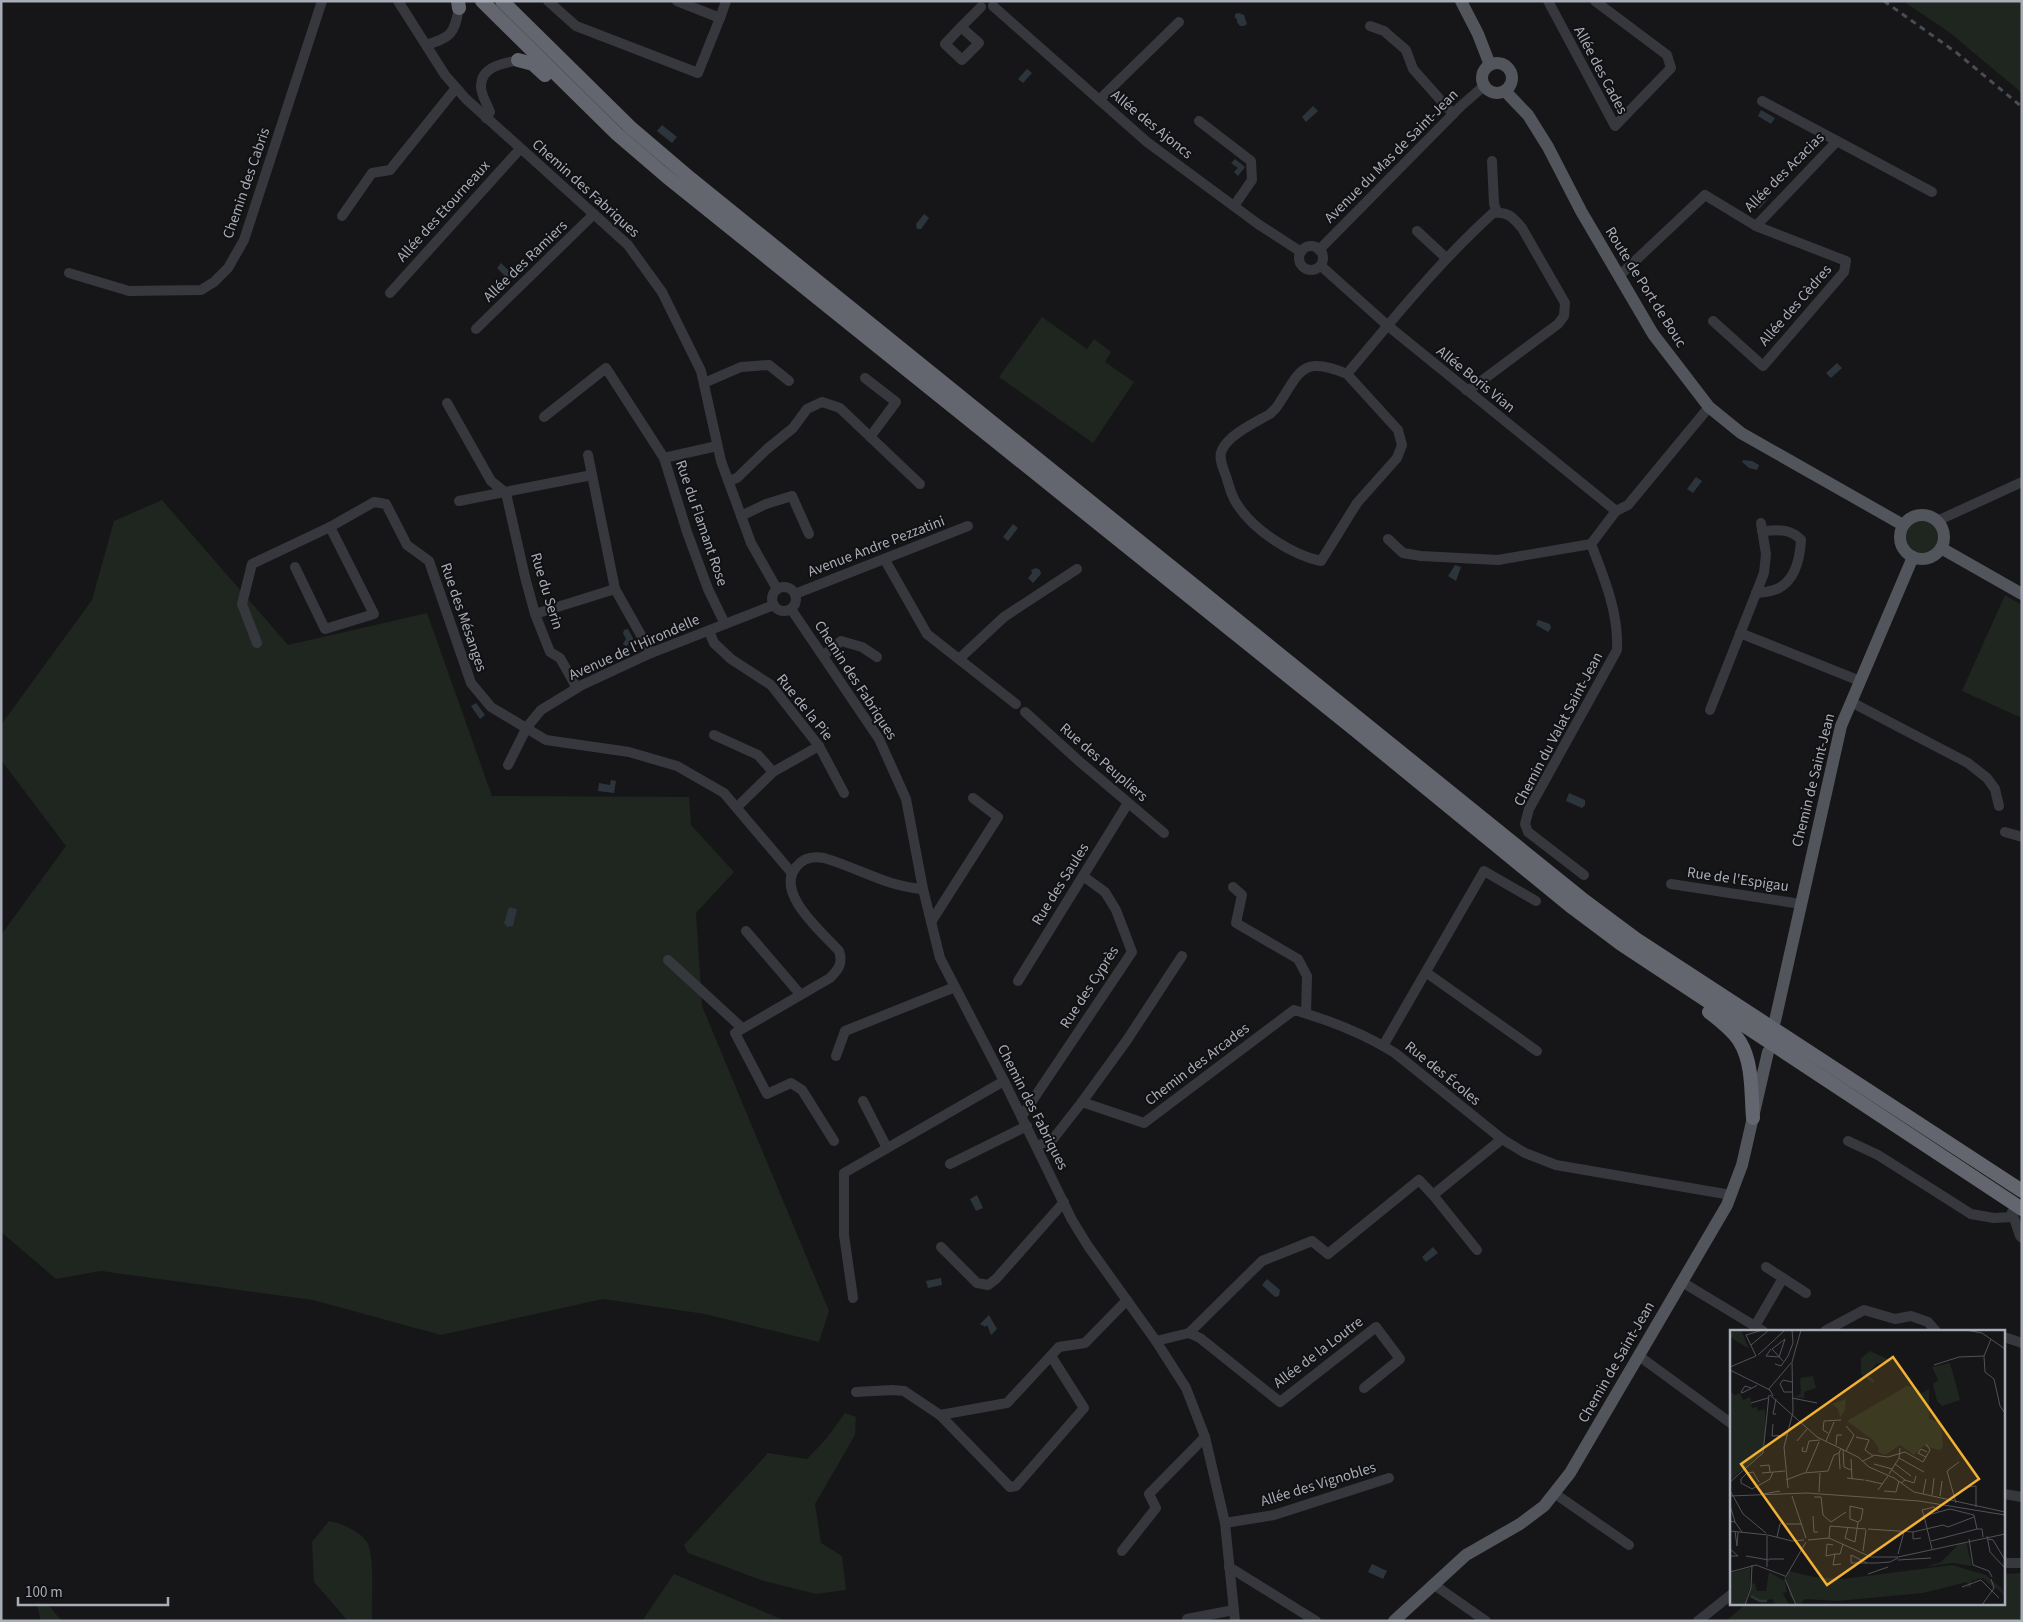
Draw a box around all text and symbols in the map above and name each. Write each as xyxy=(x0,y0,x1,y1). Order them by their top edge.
street label: Allée des Cades xyxy=(1569,23,1633,118)
street label: Allée des Ajoncs xyxy=(1106,85,1197,164)
street label: Avenue du Mas de Saint-Jean xyxy=(1320,85,1463,228)
street label: Chemin des Cabris xyxy=(218,125,275,241)
street label: Allée des Acacias xyxy=(1740,128,1829,217)
street label: Chemin des Fabriques xyxy=(527,134,644,242)
street label: Allée des Etourneaux xyxy=(392,156,495,267)
street label: Allée des Ramiers xyxy=(479,216,572,307)
street label: Route de Port de Bouc xyxy=(1600,223,1691,352)
street label: Allée des Cèdres xyxy=(1754,260,1837,351)
street label: Allée Boris Vian xyxy=(1432,341,1520,418)
street label: Rue du Flamant Rose xyxy=(670,457,733,589)
street label: Avenue Andre Pezzatini xyxy=(805,511,948,582)
street label: Rue du Serin xyxy=(525,550,568,632)
street label: Rue des Mésanges xyxy=(435,560,492,674)
street label: Avenue de l'Hirondelle xyxy=(565,609,703,686)
street label: Chemin des Fabriques xyxy=(809,617,902,744)
street label: Chemin du Valat Saint-Jean xyxy=(1509,648,1608,810)
street label: Rue de la Pie xyxy=(771,670,838,745)
street label: Chemin de Saint-Jean xyxy=(1787,711,1840,849)
street label: Rue des Peupliers xyxy=(1055,718,1152,807)
street label: Rue des Saules xyxy=(1027,839,1094,929)
street label: Rue de l'Espigau xyxy=(1686,862,1790,897)
street label: Rue des Cyprès xyxy=(1055,942,1124,1033)
street label: Chemin des Arcades xyxy=(1141,1018,1254,1111)
street label: Rue des Écoles xyxy=(1400,1036,1485,1111)
street label: Chemin des Fabriques xyxy=(992,1041,1073,1174)
street label: Chemin de Saint-Jean xyxy=(1573,1298,1660,1427)
street label: Allée de la Loutre xyxy=(1269,1312,1368,1393)
inset map xyxy=(1730,1330,2006,1604)
street label: Allée des Vignobles xyxy=(1258,1457,1379,1512)
scale bar xyxy=(18,1574,168,1606)
text: 100 m xyxy=(25,1582,63,1603)

